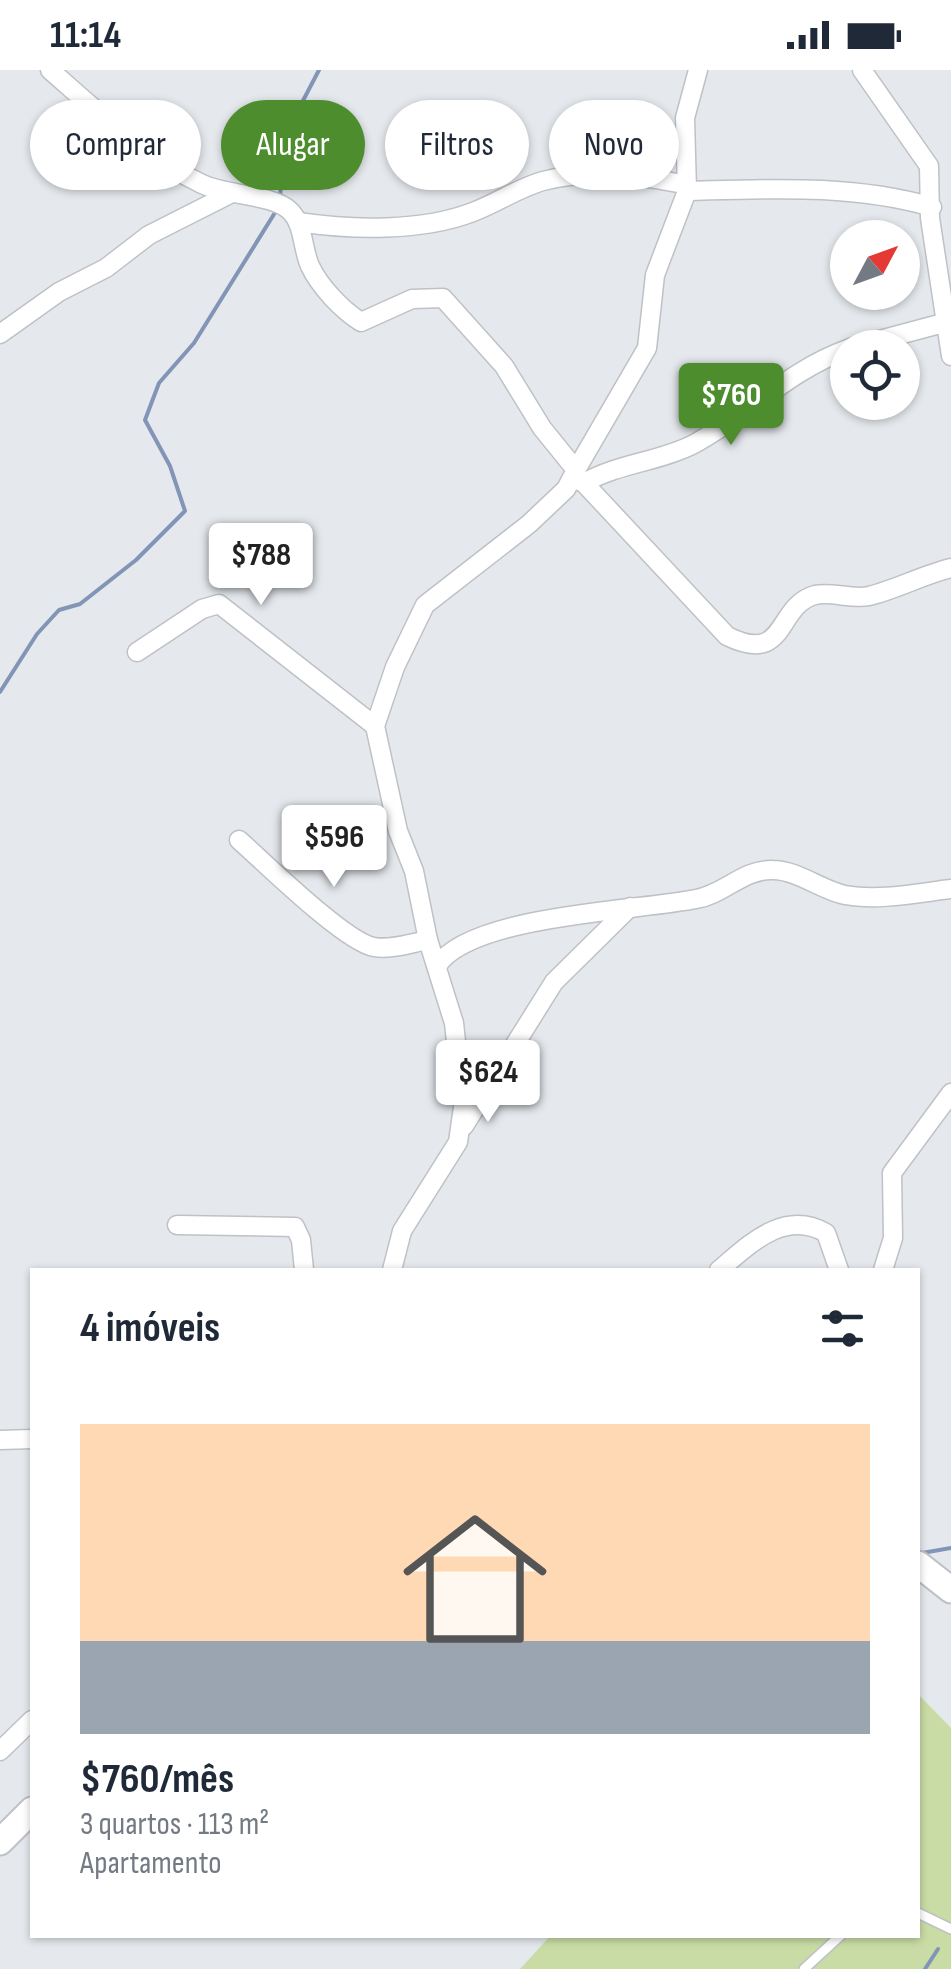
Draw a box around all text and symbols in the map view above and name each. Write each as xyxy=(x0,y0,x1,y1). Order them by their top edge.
text: 11:14 xyxy=(50,13,121,58)
chip: Comprar xyxy=(30,100,201,190)
chip: Alugar xyxy=(221,100,365,190)
chip: Filtros xyxy=(385,100,529,190)
chip: Novo xyxy=(549,100,679,190)
north arrow xyxy=(830,220,920,310)
map controls xyxy=(830,220,920,420)
button: locate xyxy=(830,330,920,420)
pin: $760 xyxy=(672,363,790,448)
text: $760 xyxy=(701,376,761,415)
pin: $788 xyxy=(202,523,320,608)
text: $788 xyxy=(231,536,291,575)
pin: $596 xyxy=(275,805,393,890)
text: $596 xyxy=(304,818,364,857)
pin: $624 xyxy=(429,1040,547,1125)
text: $624 xyxy=(458,1053,518,1092)
icon: filters xyxy=(815,1301,870,1356)
text: 4 imóveis xyxy=(80,1303,220,1354)
icon: home xyxy=(385,1489,565,1669)
text: $760/mês xyxy=(80,1754,234,1805)
text: 3 quartos · 113 m² xyxy=(80,1805,269,1844)
text: Apartamento xyxy=(80,1844,221,1883)

